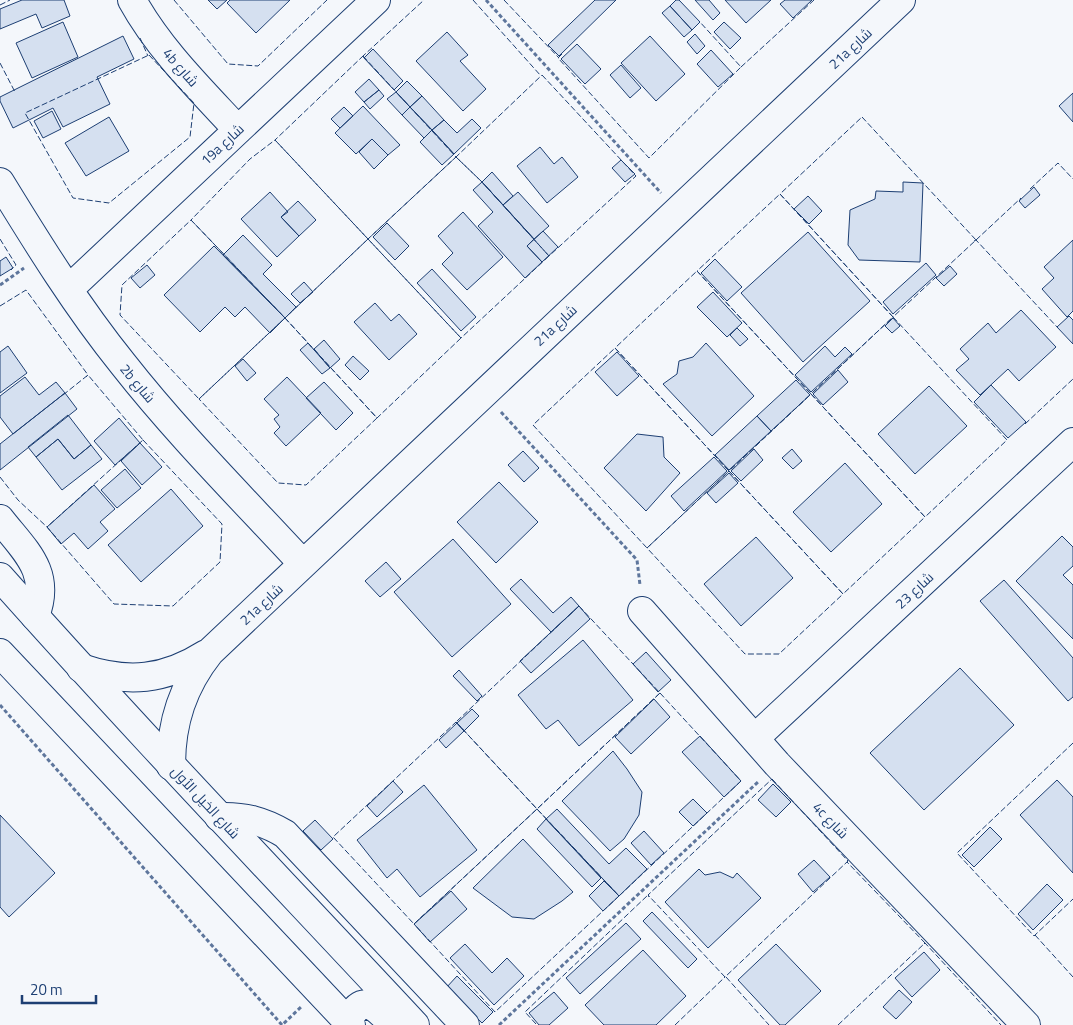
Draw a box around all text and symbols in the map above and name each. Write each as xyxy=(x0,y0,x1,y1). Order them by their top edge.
street label: 21a شارع xyxy=(823,22,877,74)
street label: 4b شارع xyxy=(158,43,204,91)
street label: 19a شارع xyxy=(195,118,249,170)
street label: 21a شارع xyxy=(528,299,582,351)
street label: 2b شارع xyxy=(115,359,161,407)
street label: شارع 23 xyxy=(890,567,938,613)
street label: 21a شارع xyxy=(234,578,288,630)
street label: شارع الخيل الأول xyxy=(167,761,245,843)
street label: 4c شارع xyxy=(808,797,854,843)
scale bar xyxy=(22,972,96,1004)
text: 20 m xyxy=(30,978,63,1001)

